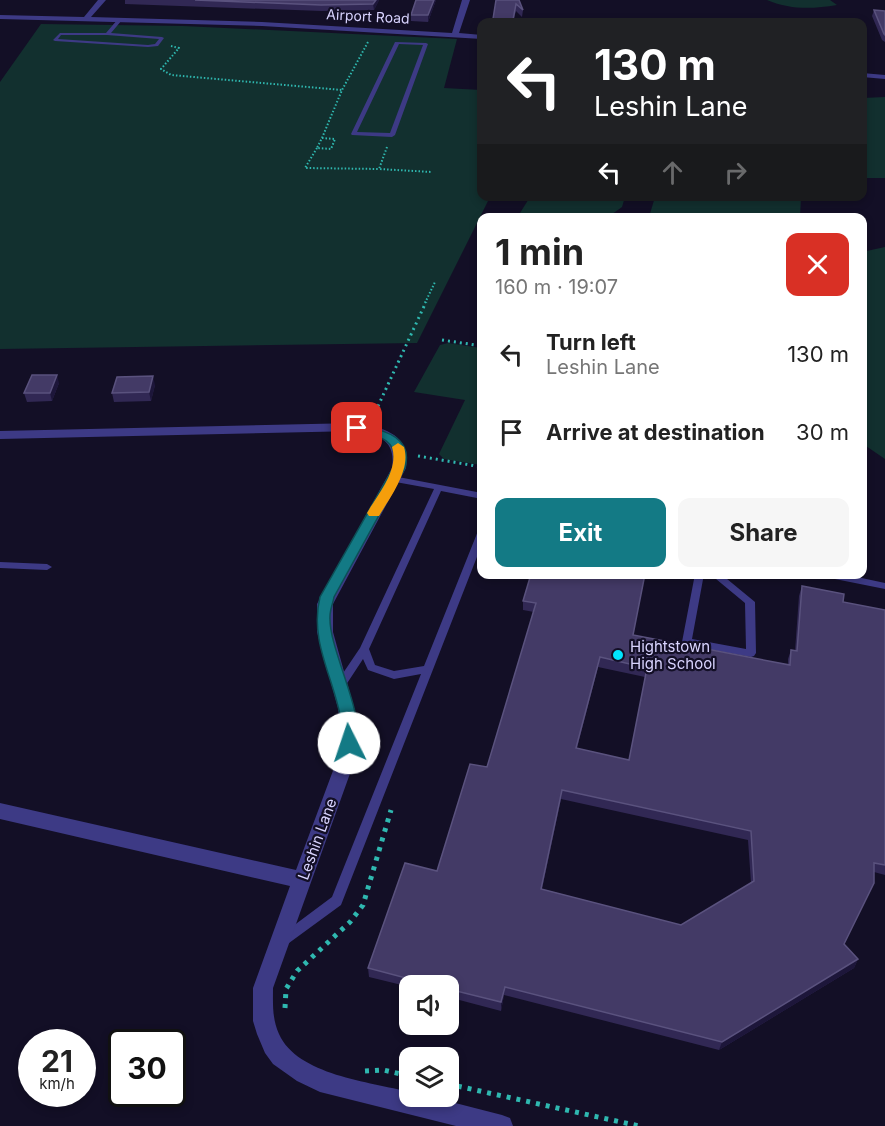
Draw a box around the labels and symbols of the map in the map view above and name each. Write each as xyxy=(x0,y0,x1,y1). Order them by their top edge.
street label: Airport Road xyxy=(326,5,410,27)
pin xyxy=(331,402,382,453)
place label: Hightstown High School xyxy=(630,637,716,673)
marker: Hightstown High School xyxy=(611,648,625,662)
position arrow xyxy=(317,711,381,775)
street label: Leshin Lane xyxy=(293,796,341,882)
speed limit sign: 30 xyxy=(108,1029,186,1107)

